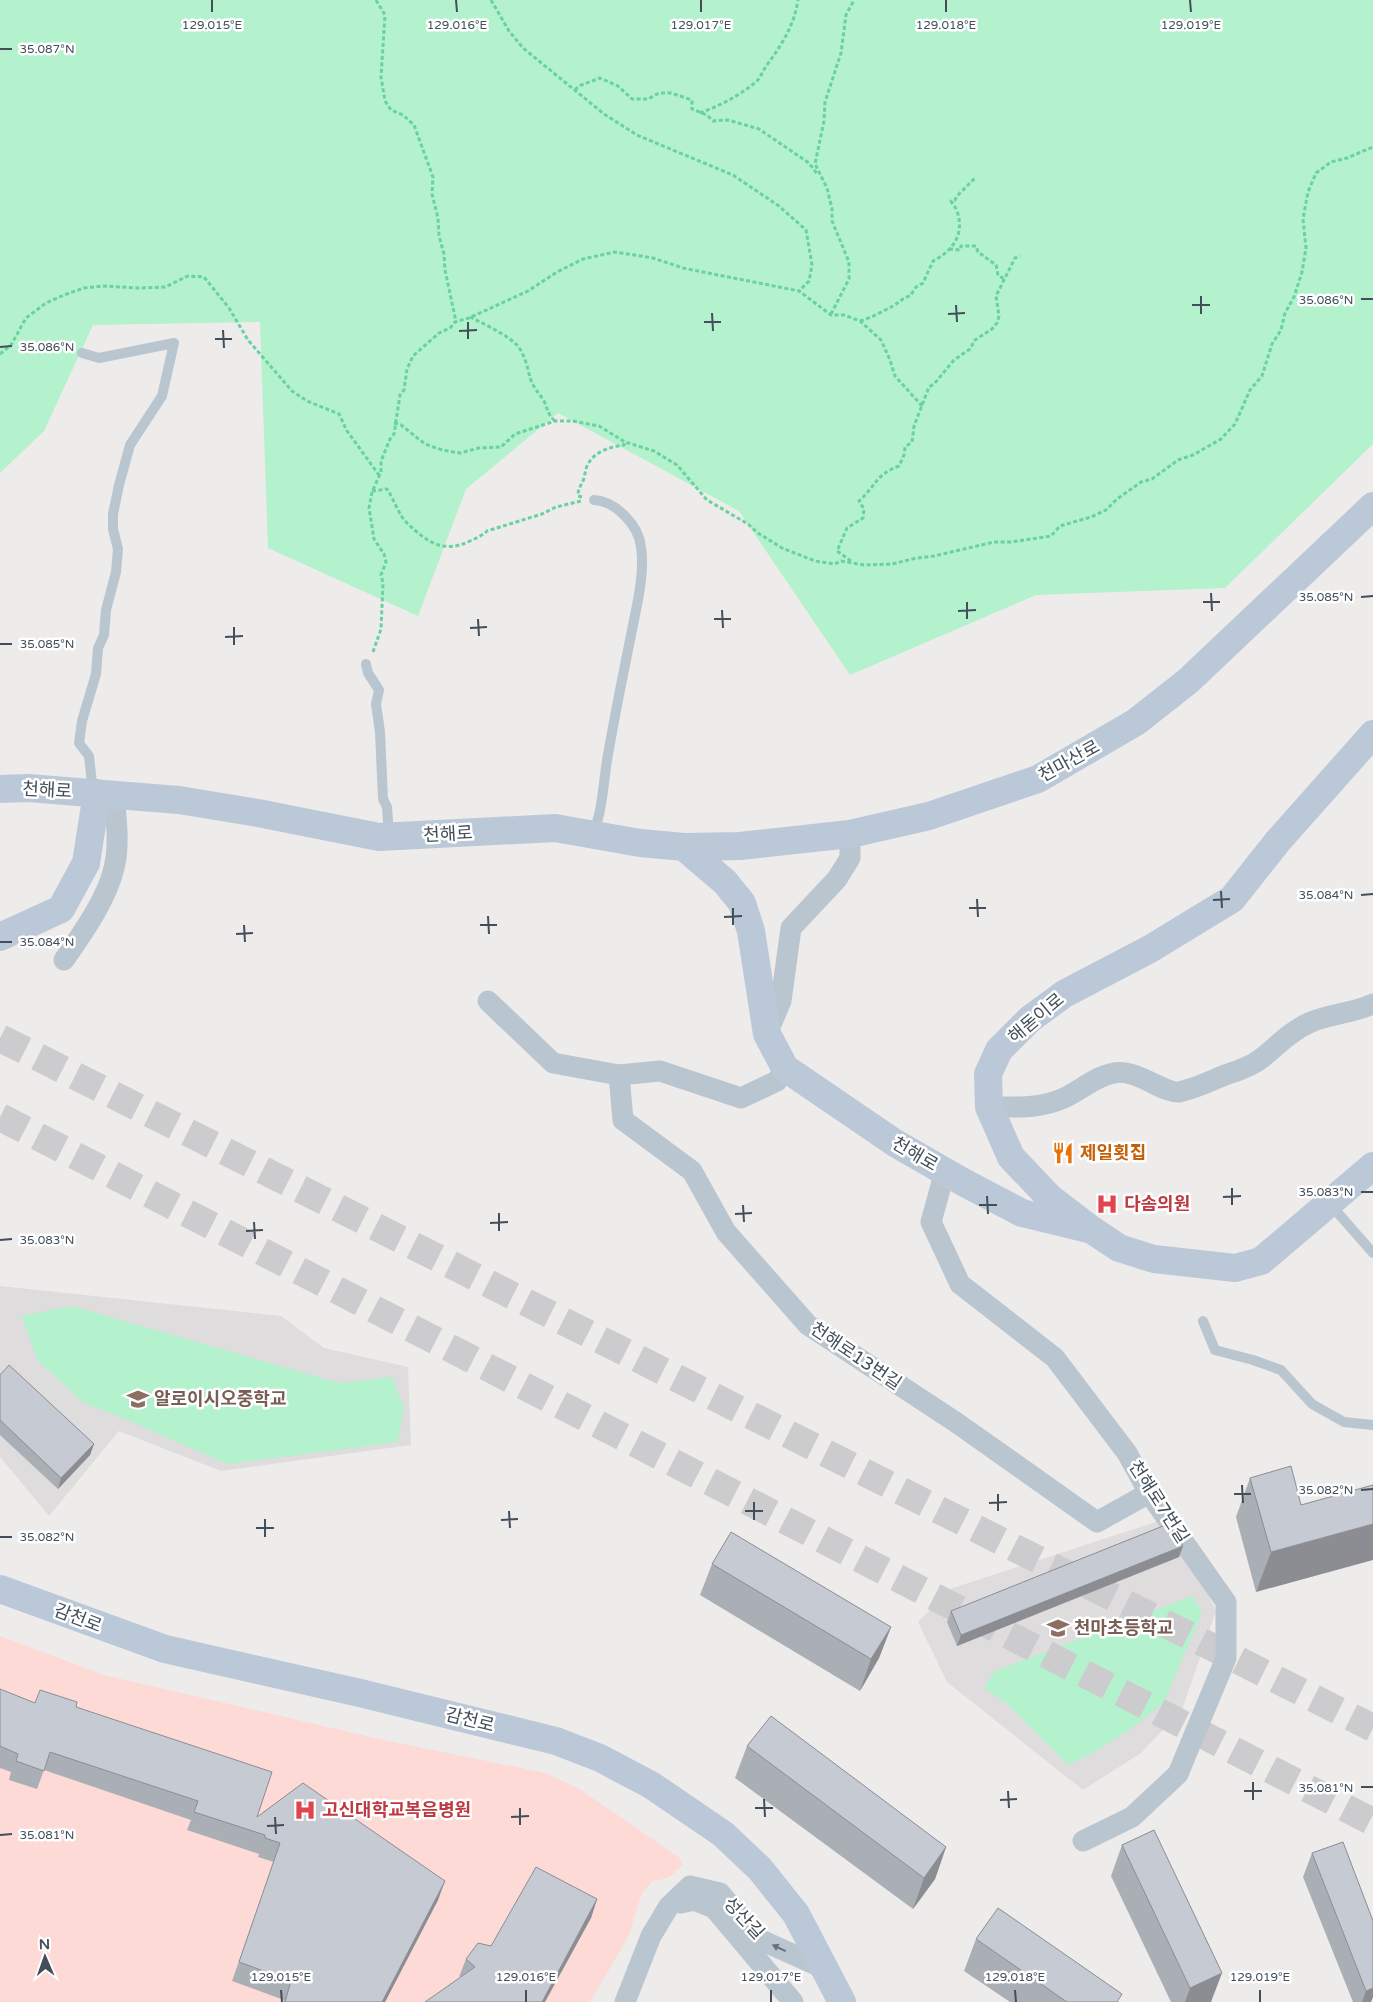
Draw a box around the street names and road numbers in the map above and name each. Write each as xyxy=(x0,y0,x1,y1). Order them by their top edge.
street label: 천마산로 xyxy=(1035,735,1103,787)
street label: 천해로 xyxy=(22,778,72,802)
street label: 천해로 xyxy=(423,822,473,846)
street label: 해돋이로 xyxy=(1004,988,1068,1048)
street label: 천해로 xyxy=(888,1132,942,1176)
street label: 천해로13번길 xyxy=(806,1317,906,1395)
street label: 천해로7번길 xyxy=(1124,1457,1194,1547)
street label: 감천로 xyxy=(51,1599,105,1637)
street label: 감천로 xyxy=(443,1703,497,1737)
street label: 성산길 xyxy=(719,1892,769,1944)

